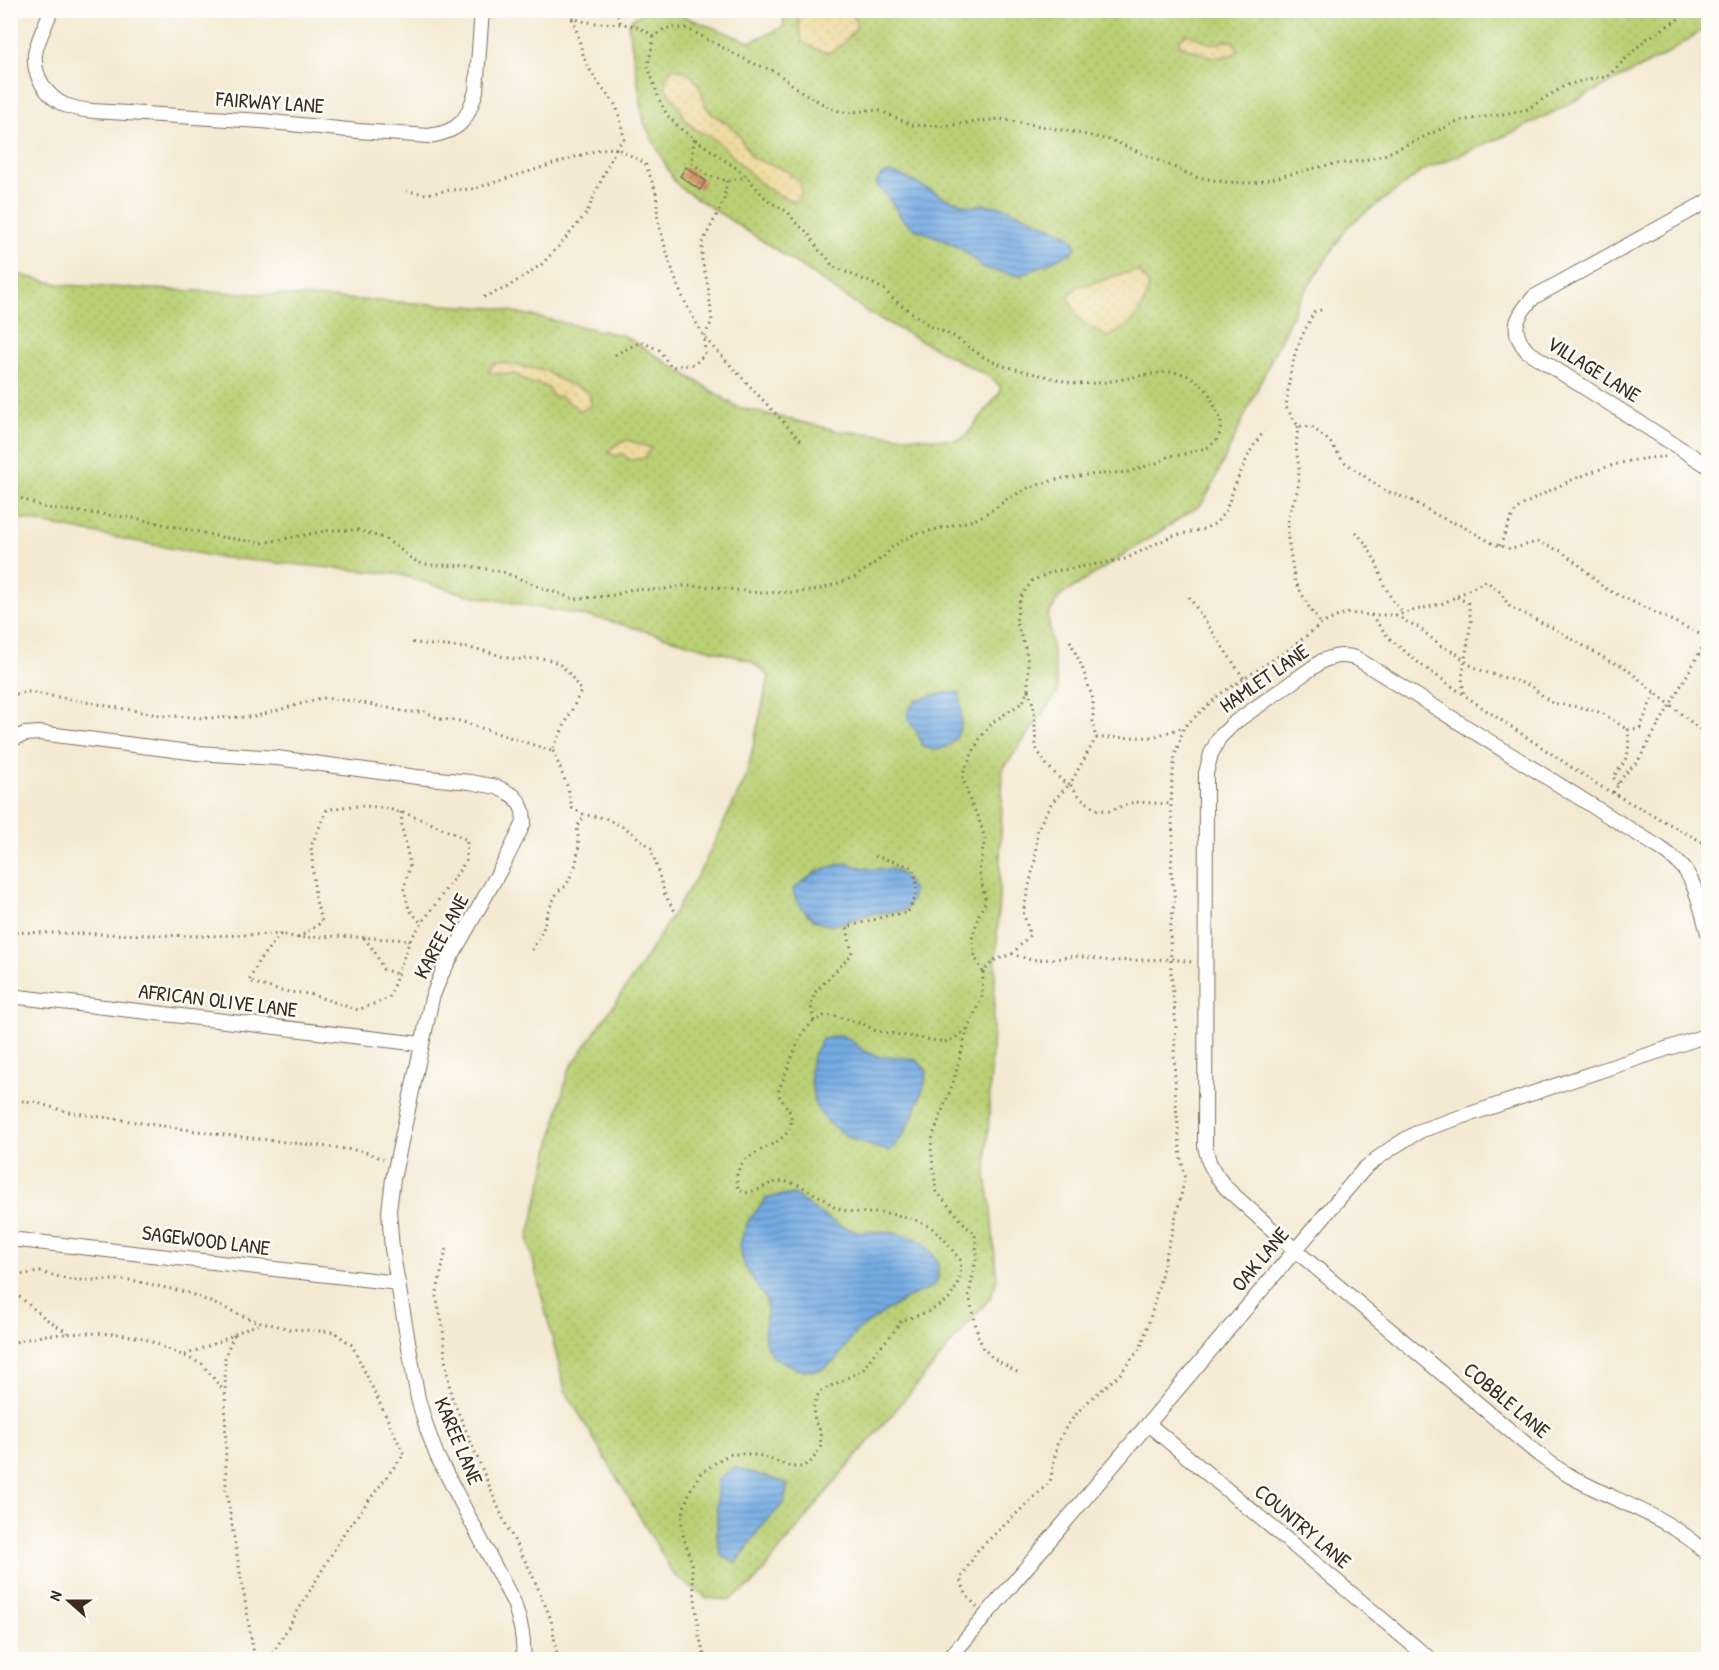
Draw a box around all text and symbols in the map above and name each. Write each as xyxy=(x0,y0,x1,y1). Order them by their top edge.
street label: FAIRWAY LANE xyxy=(214,84,325,120)
street label: VILLAGE LANE xyxy=(1542,329,1646,409)
street label: HAMLET LANE xyxy=(1214,637,1314,719)
street label: KAREE LANE xyxy=(406,888,476,984)
street label: AFRICAN OLIVE LANE xyxy=(137,976,299,1024)
street label: SAGEWOOD LANE xyxy=(140,1218,272,1262)
street label: OAK LANE xyxy=(1224,1220,1296,1298)
street label: COBBLE LANE xyxy=(1457,1355,1557,1445)
street label: KAREE LANE xyxy=(428,1393,490,1489)
street label: COUNTRY LANE xyxy=(1249,1477,1357,1575)
north arrow xyxy=(39,1571,99,1631)
text: N xyxy=(43,1587,67,1604)

